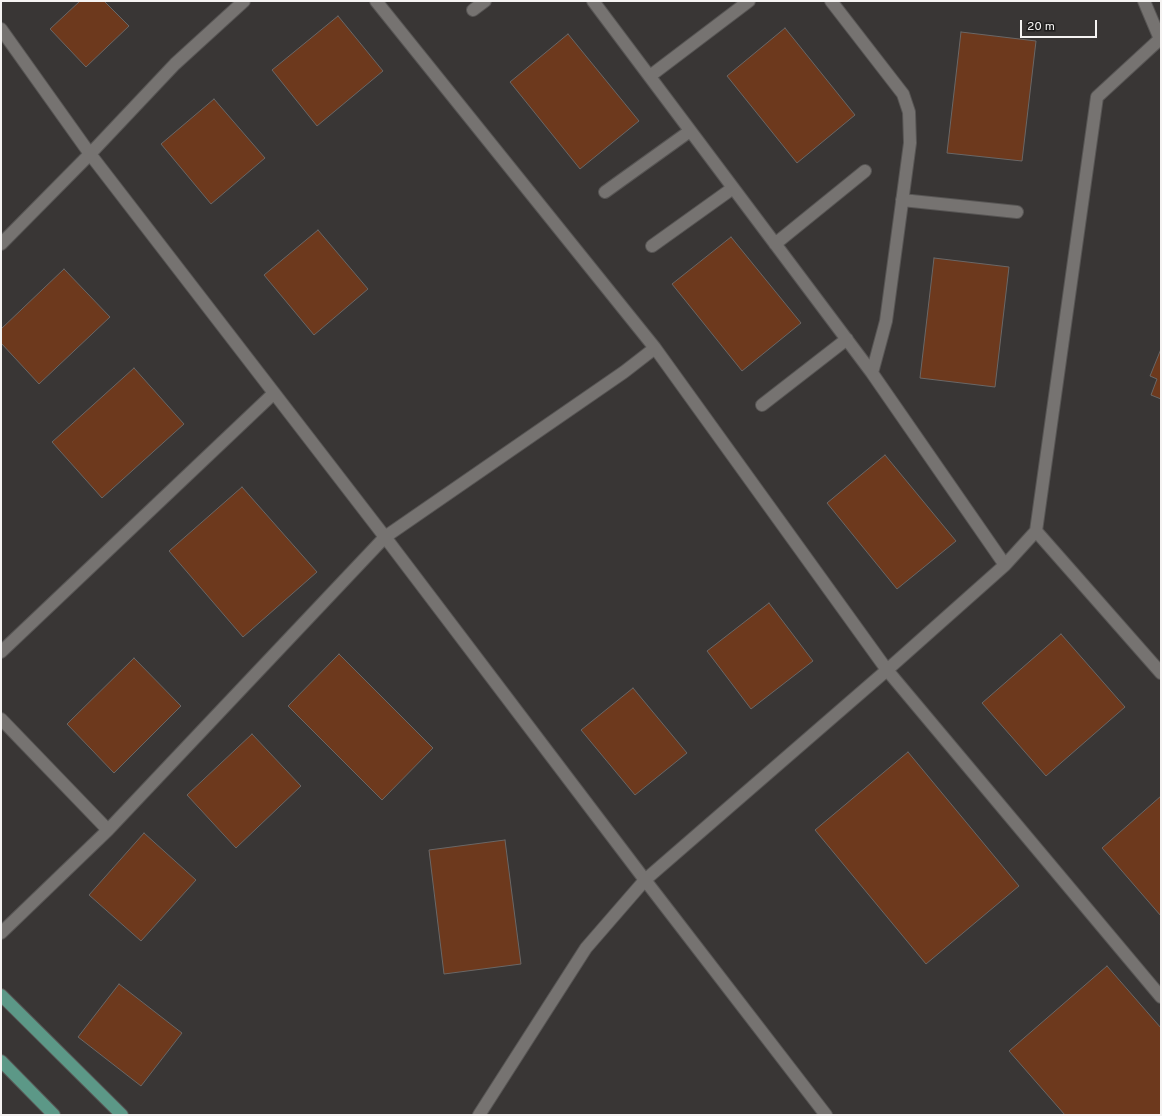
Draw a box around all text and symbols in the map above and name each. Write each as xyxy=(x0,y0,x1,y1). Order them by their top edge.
scale bar xyxy=(1022,12,1099,38)
text: 20 m xyxy=(1027,19,1055,35)

